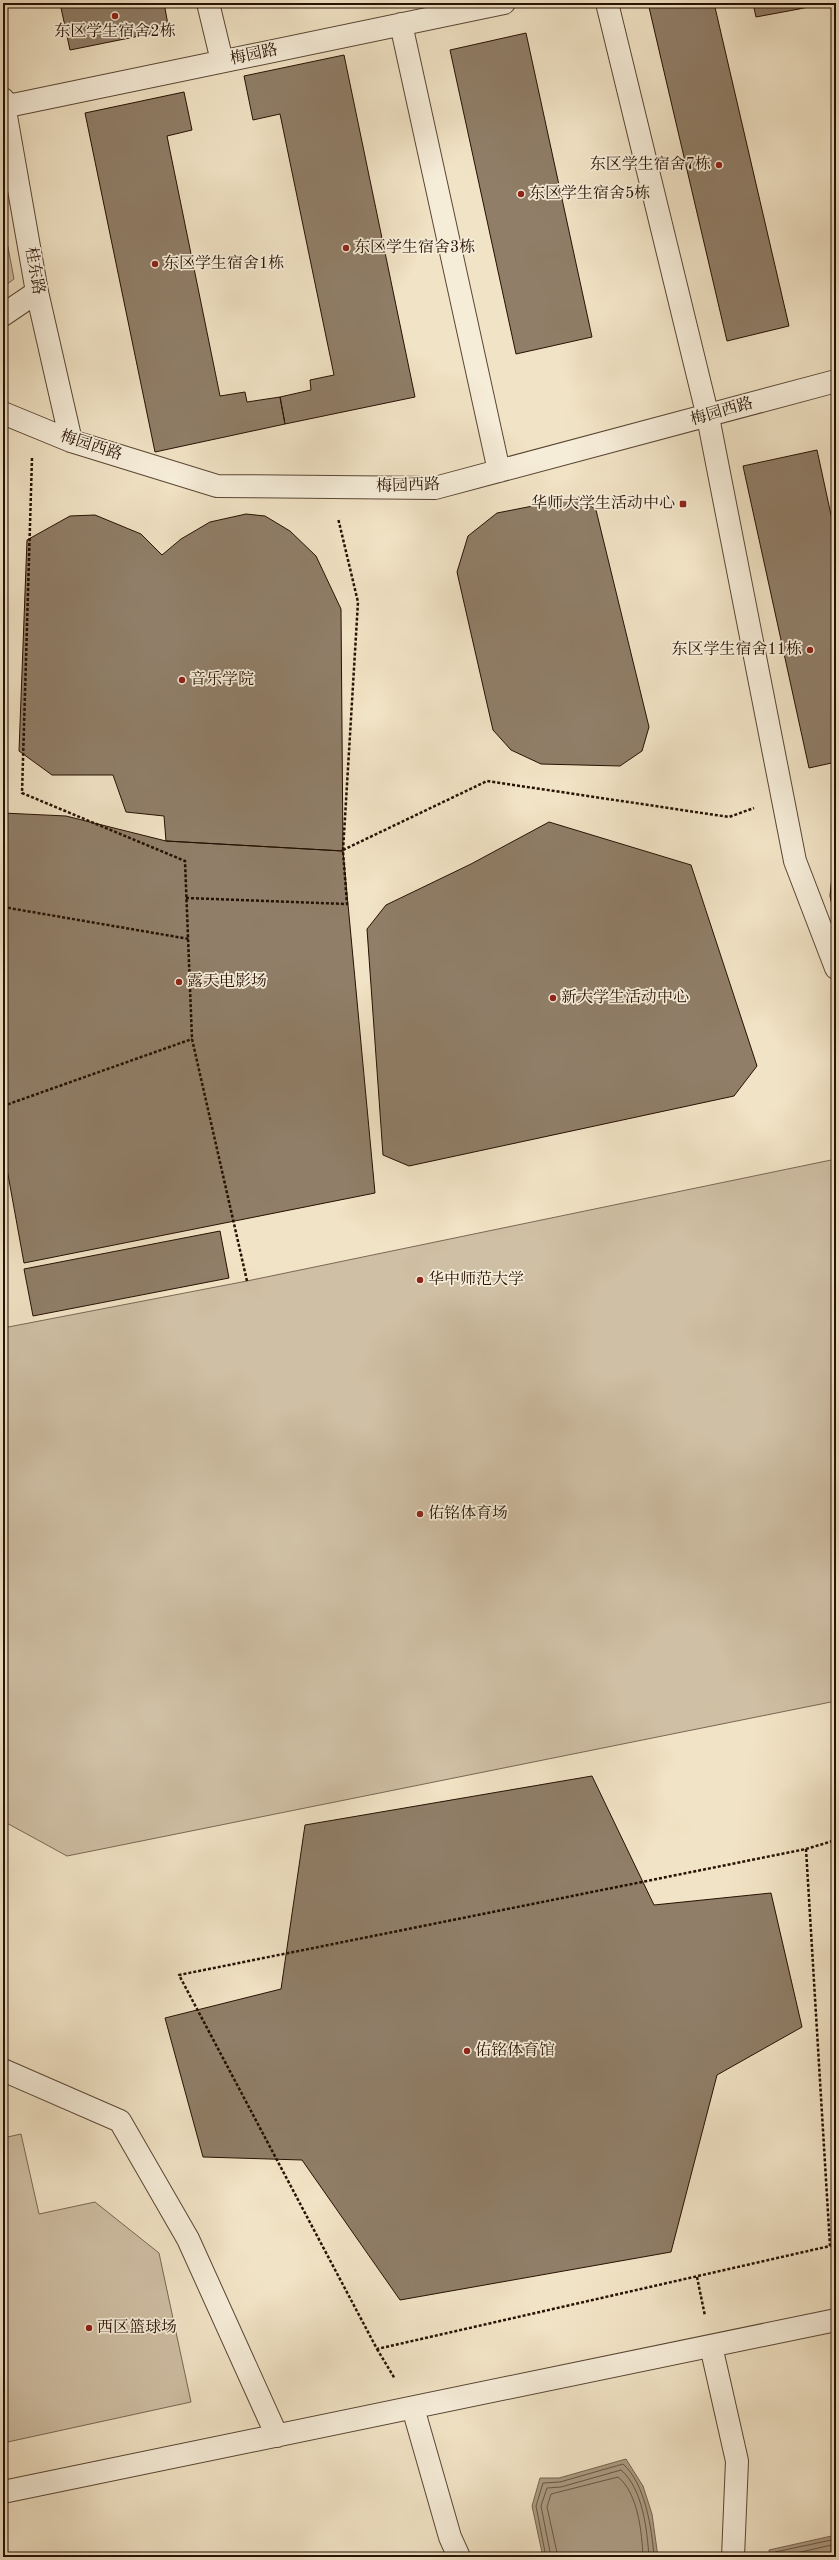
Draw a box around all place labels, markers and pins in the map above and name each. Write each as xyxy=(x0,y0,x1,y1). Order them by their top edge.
marker: 东区学生宿舍2栋 xyxy=(110,11,120,21)
place label: 东区学生宿舍2栋 xyxy=(54,22,176,40)
place label: 东区学生宿舍7栋 xyxy=(590,155,711,173)
marker: 东区学生宿舍7栋 xyxy=(714,160,724,170)
place label: 东区学生宿舍5栋 xyxy=(529,184,650,202)
marker: 东区学生宿舍5栋 xyxy=(516,189,526,199)
place label: 东区学生宿舍3栋 xyxy=(354,238,475,256)
marker: 东区学生宿舍3栋 xyxy=(341,243,351,253)
place label: 东区学生宿舍1栋 xyxy=(163,254,284,272)
marker: 东区学生宿舍1栋 xyxy=(150,259,160,269)
place label: 华师大学生活动中心 xyxy=(531,494,675,512)
marker: 华师大学生活动中心 xyxy=(678,499,688,509)
place label: 东区学生宿舍11栋 xyxy=(671,640,802,658)
marker: 东区学生宿舍11栋 xyxy=(805,645,815,655)
place label: 音乐学院 xyxy=(190,670,254,688)
marker: 音乐学院 xyxy=(177,675,187,685)
place label: 露天电影场 xyxy=(187,972,267,990)
marker: 露天电影场 xyxy=(174,977,184,987)
place label: 新大学生活动中心 xyxy=(561,988,689,1006)
marker: 新大学生活动中心 xyxy=(548,993,558,1003)
place label: 华中师范大学 xyxy=(428,1270,524,1288)
marker: 华中师范大学 xyxy=(415,1275,425,1285)
place label: 佑铭体育场 xyxy=(428,1504,508,1522)
marker: 佑铭体育场 xyxy=(415,1509,425,1519)
place label: 佑铭体育馆 xyxy=(475,2041,555,2059)
marker: 佑铭体育馆 xyxy=(462,2046,472,2056)
place label: 西区篮球场 xyxy=(97,2318,177,2336)
marker: 西区篮球场 xyxy=(84,2323,94,2333)

